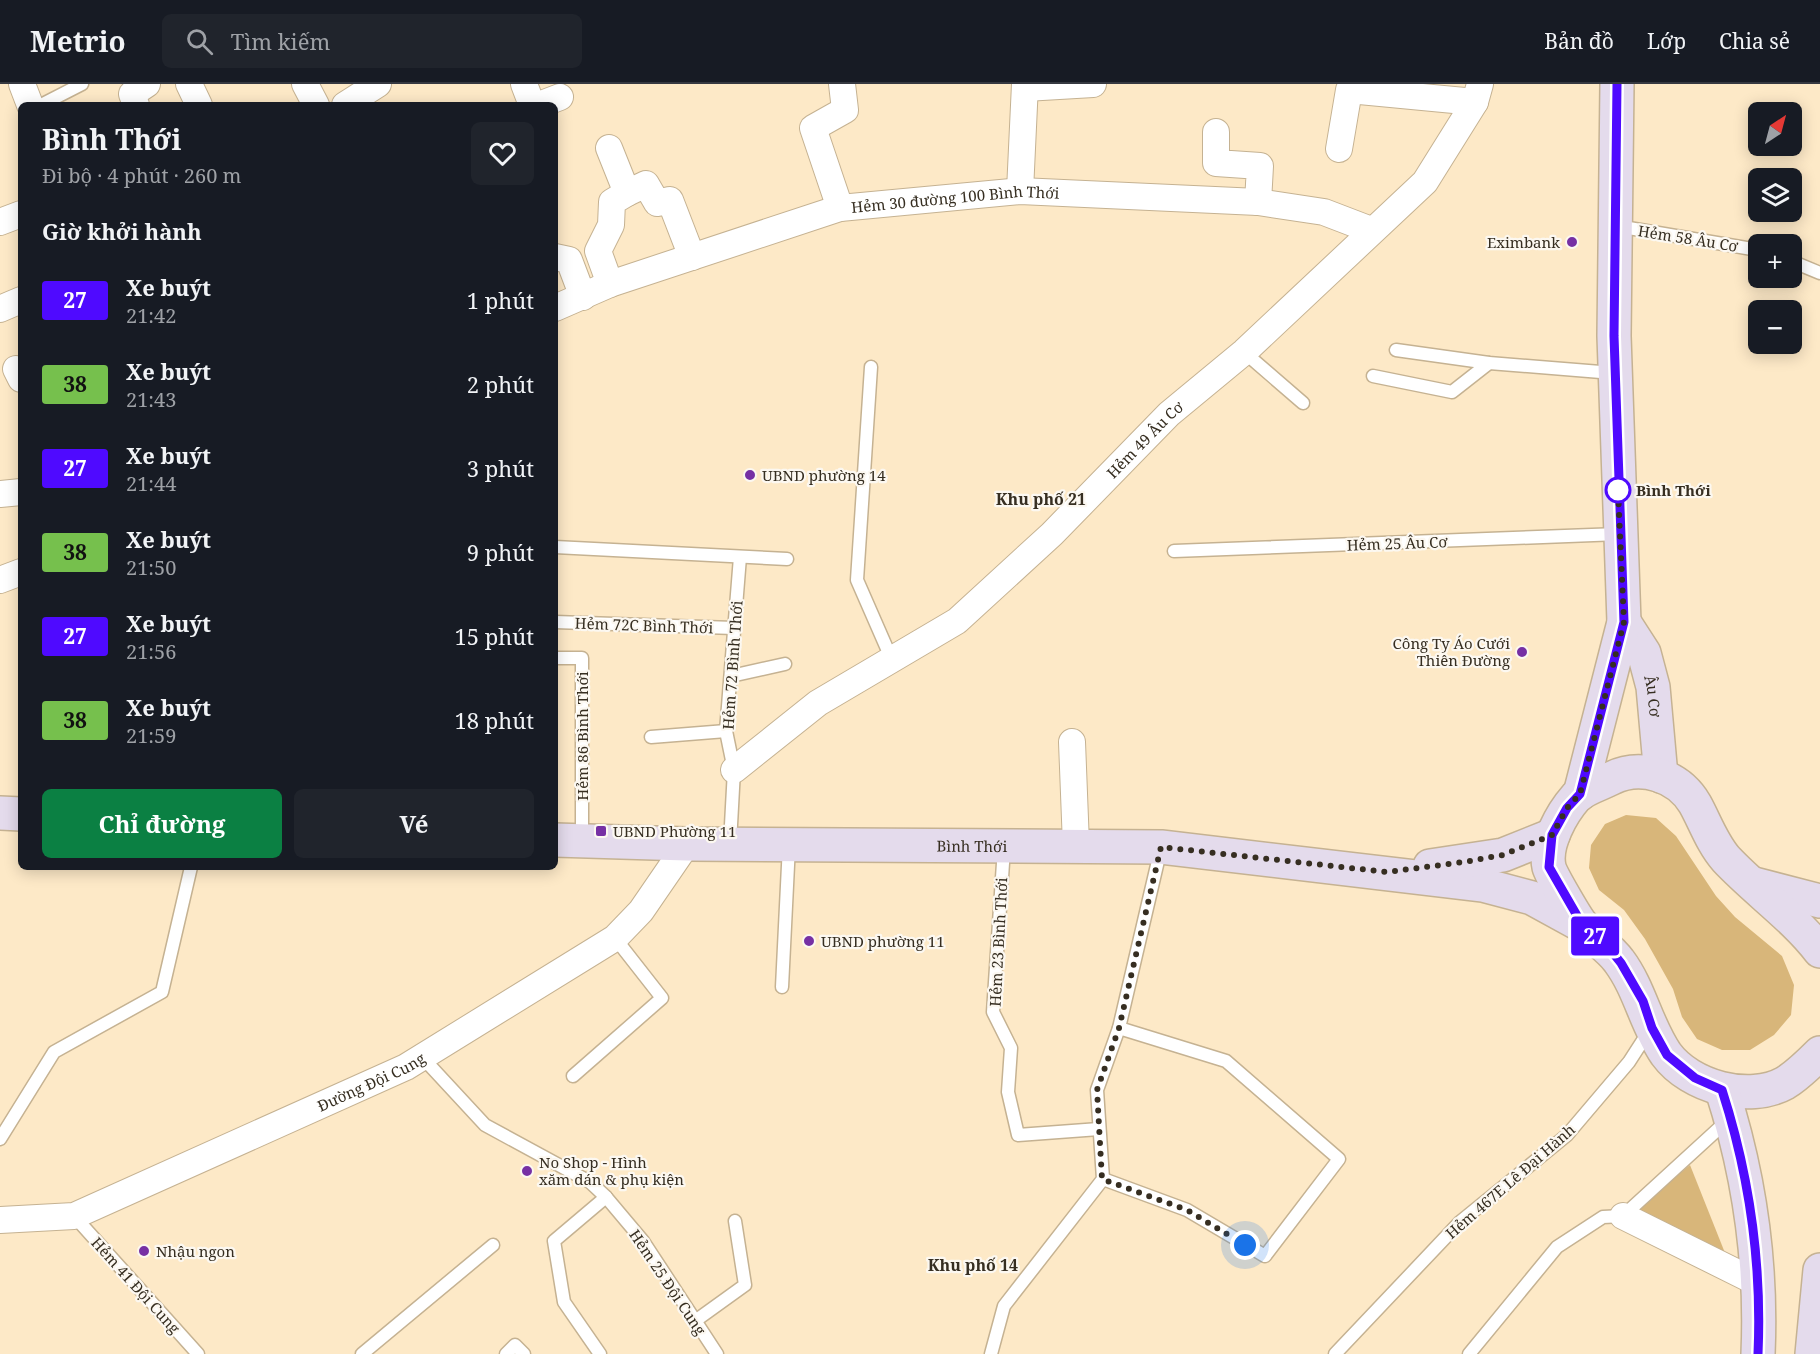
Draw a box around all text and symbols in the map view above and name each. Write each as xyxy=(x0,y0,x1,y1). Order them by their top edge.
search box xyxy=(162,14,582,68)
text: Metrio xyxy=(30,22,126,60)
icon: search xyxy=(183,25,216,58)
text: Tìm kiếm xyxy=(231,26,330,56)
text: Bản đồ xyxy=(1544,27,1614,55)
text: Lớp xyxy=(1647,27,1686,55)
text: Chia sẻ xyxy=(1719,27,1790,55)
north arrow xyxy=(1748,102,1802,156)
map controls xyxy=(1748,102,1802,354)
text: Bình Thới xyxy=(42,120,181,158)
button: heart xyxy=(471,122,534,185)
text: Đi bộ · 4 phút · 260 m xyxy=(42,162,242,189)
button: layers xyxy=(1748,168,1802,222)
street label: Hẻm 30 đường 100 Bình Thới xyxy=(850,181,1060,217)
text: Giờ khởi hành xyxy=(42,216,202,246)
street label: Hẻm 58 Âu Cơ xyxy=(1637,220,1740,256)
place label: Eximbank xyxy=(1487,232,1560,252)
button: + xyxy=(1748,234,1802,288)
marker: Eximbank xyxy=(1565,235,1579,249)
text: Xe buýt xyxy=(126,272,211,302)
text: 1 phút xyxy=(467,285,534,315)
text: 27 xyxy=(63,286,87,314)
button: − xyxy=(1748,300,1802,354)
text: 21:42 xyxy=(126,302,176,329)
text: Xe buýt xyxy=(126,356,211,386)
text: 2 phút xyxy=(467,369,534,399)
text: 38 xyxy=(63,370,87,398)
text: 21:43 xyxy=(126,386,176,413)
street label: Hẻm 49 Âu Cơ xyxy=(1102,396,1188,482)
text: Xe buýt xyxy=(126,440,211,470)
text: 3 phút xyxy=(467,453,534,483)
text: 27 xyxy=(63,454,87,482)
place label: UBND phường 14 xyxy=(762,465,886,485)
marker: UBND phường 14 xyxy=(743,468,757,482)
text: 21:44 xyxy=(126,470,176,497)
marker: Bình Thới xyxy=(1605,477,1631,503)
place label: Bình Thới xyxy=(1636,480,1711,500)
district label: Khu phố 21 xyxy=(996,488,1086,510)
text: Xe buýt xyxy=(126,524,211,554)
street label: Hẻm 25 Âu Cơ xyxy=(1346,531,1449,555)
text: 9 phút xyxy=(467,537,534,567)
text: 38 xyxy=(63,538,87,566)
text: 21:50 xyxy=(126,554,176,581)
street label: Hẻm 72 Bình Thới xyxy=(718,600,746,730)
text: Xe buýt xyxy=(126,608,211,638)
street label: Hẻm 72C Bình Thới xyxy=(574,613,714,637)
text: 15 phút xyxy=(454,621,534,651)
text: 27 xyxy=(63,622,87,650)
place label: Công Ty Áo Cưới Thiên Đường xyxy=(1393,633,1510,670)
text: 21:56 xyxy=(126,638,176,665)
marker: Công Ty Áo Cưới Thiên Đường xyxy=(1515,645,1529,659)
street label: Hẻm 86 Bình Thới xyxy=(572,671,592,801)
street label: Âu Cơ xyxy=(1640,673,1666,719)
text: Xe buýt xyxy=(126,692,211,722)
text: 18 phút xyxy=(454,705,534,735)
text: 38 xyxy=(63,706,87,734)
text: 21:59 xyxy=(126,722,176,749)
button: Chỉ đường xyxy=(42,789,282,858)
button: Vé xyxy=(294,789,534,858)
place label: UBND Phường 11 xyxy=(613,821,736,841)
marker: UBND Phường 11 xyxy=(594,824,608,838)
street label: Bình Thới xyxy=(937,836,1008,856)
street label: Hẻm 23 Bình Thới xyxy=(985,877,1011,1007)
line badge: 27 xyxy=(1568,916,1622,956)
text: 27 xyxy=(1583,922,1607,950)
place label: UBND phường 11 xyxy=(821,931,945,951)
marker: UBND phường 11 xyxy=(802,934,816,948)
street label: Đường Đội Cung xyxy=(314,1048,429,1116)
street label: Hẻm 467E Lê Đại Hành xyxy=(1441,1119,1579,1243)
place label: No Shop - Hình xăm dán & phụ kiện xyxy=(539,1152,684,1189)
marker: No Shop - Hình xăm dán & phụ kiện xyxy=(520,1164,534,1178)
street label: Hẻm 25 Đội Cung xyxy=(625,1225,711,1339)
your location xyxy=(1230,1230,1260,1260)
street label: Hẻm 41 Đội Cung xyxy=(87,1232,185,1338)
place label: Nhậu ngon xyxy=(156,1241,235,1261)
marker: Nhậu ngon xyxy=(137,1244,151,1258)
district label: Khu phố 14 xyxy=(928,1254,1018,1276)

